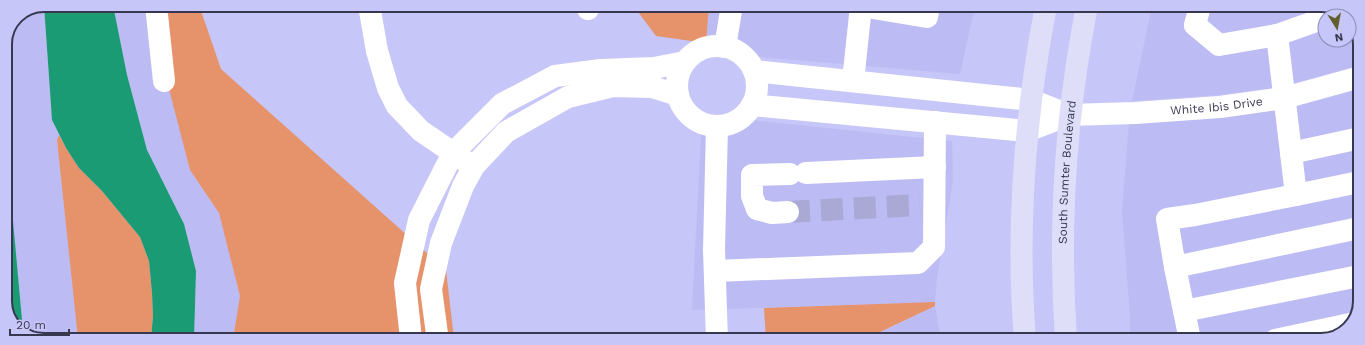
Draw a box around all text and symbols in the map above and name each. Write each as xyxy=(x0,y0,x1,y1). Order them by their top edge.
north arrow xyxy=(1317,8,1357,48)
text: N xyxy=(1334,30,1344,44)
street label: White Ibis Drive xyxy=(1170,94,1264,117)
street label: South Sumter Boulevard xyxy=(1056,100,1079,244)
scale bar xyxy=(10,311,69,337)
text: 20 m xyxy=(16,318,46,332)

